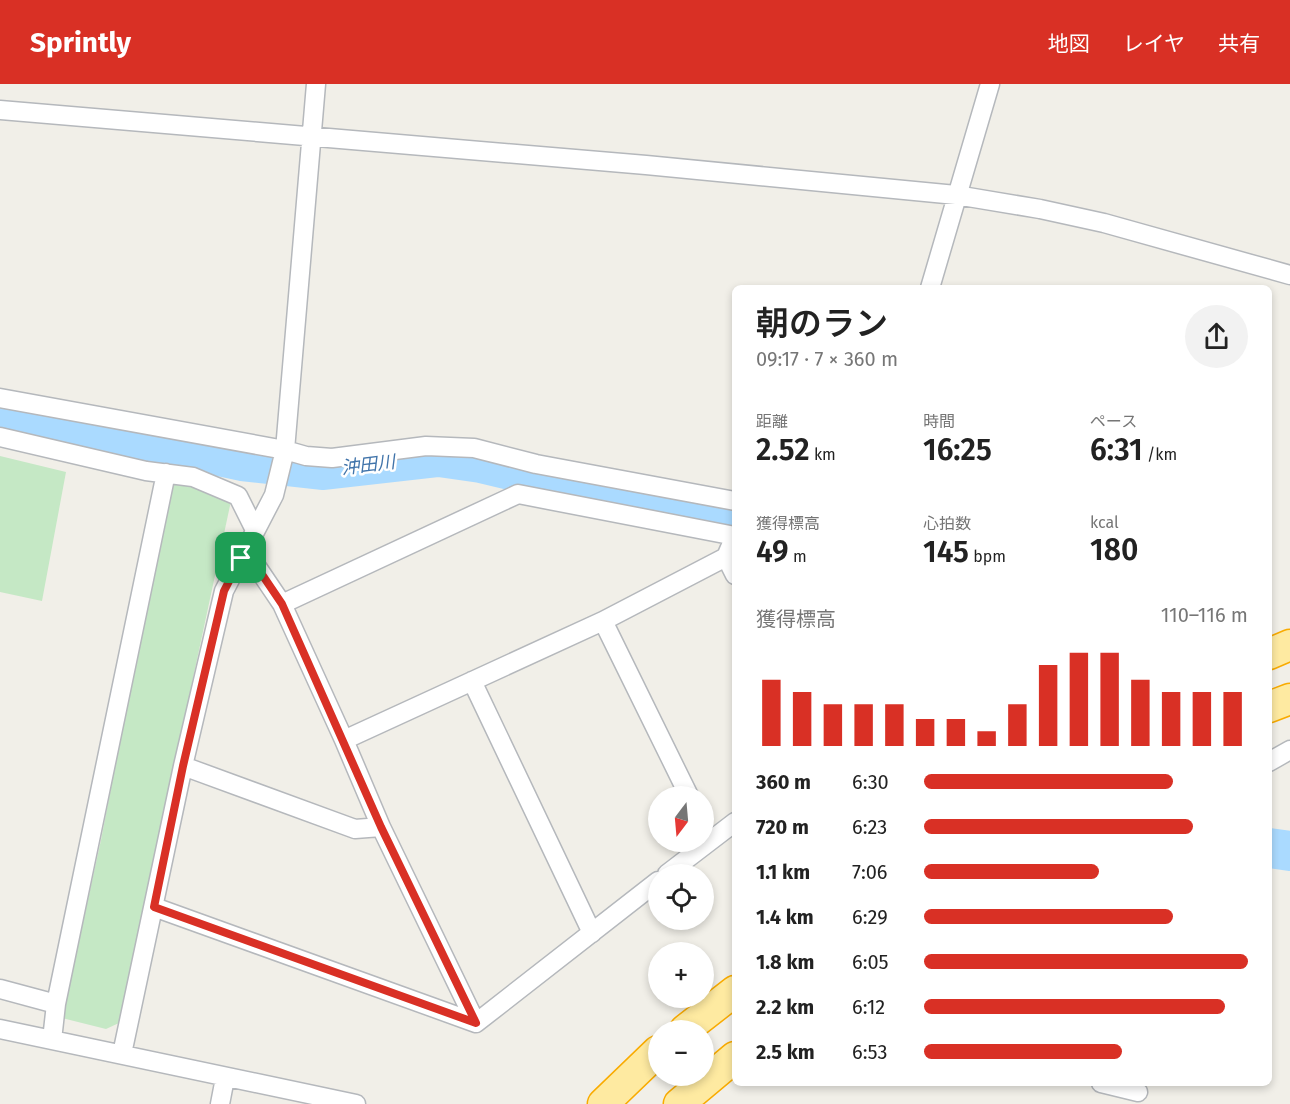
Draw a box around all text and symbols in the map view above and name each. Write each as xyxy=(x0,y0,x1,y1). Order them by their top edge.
text: Sprintly xyxy=(30,26,131,59)
text: 地図 xyxy=(1048,31,1090,57)
text: レイヤ xyxy=(1123,31,1185,57)
text: 共有 xyxy=(1218,31,1260,57)
text: 朝のラン xyxy=(756,304,888,344)
button: share xyxy=(1185,305,1248,368)
text: 09:17 · 7 × 360 m xyxy=(756,347,898,371)
text: 距離 xyxy=(756,412,788,431)
text: 時間 xyxy=(923,412,955,431)
text: ペース xyxy=(1090,412,1137,431)
text: 2.52 xyxy=(756,432,810,468)
text: 16:25 xyxy=(923,432,992,468)
text: 6:31 xyxy=(1090,432,1143,468)
text: km xyxy=(810,445,836,464)
text: /km xyxy=(1143,445,1177,464)
water label: 沖田川 xyxy=(340,451,398,479)
text: kcal xyxy=(1090,513,1119,532)
text: 獲得標高 xyxy=(756,514,820,533)
text: 心拍数 xyxy=(923,514,971,533)
pin xyxy=(215,532,266,583)
text: 180 xyxy=(1090,532,1138,568)
text: 49 xyxy=(756,534,789,570)
text: 145 xyxy=(923,534,969,570)
icon: arrive xyxy=(224,541,257,574)
text: m xyxy=(789,547,807,566)
text: bpm xyxy=(969,547,1006,566)
text: 110–116 m xyxy=(1161,603,1248,627)
text: 獲得標高 xyxy=(756,607,836,631)
text: 360 m xyxy=(756,770,811,794)
text: 6:30 xyxy=(852,770,889,794)
north arrow xyxy=(648,786,714,852)
map controls xyxy=(648,786,714,1086)
text: 720 m xyxy=(756,815,809,839)
text: 6:23 xyxy=(852,815,887,839)
text: 1.1 km xyxy=(756,860,810,884)
text: 7:06 xyxy=(852,860,888,884)
button: locate xyxy=(648,864,714,930)
text: 1.4 km xyxy=(756,905,814,929)
text: 6:29 xyxy=(852,905,888,929)
button: + xyxy=(648,942,714,1008)
text: 1.8 km xyxy=(756,950,814,974)
text: 6:05 xyxy=(852,950,889,974)
text: 2.2 km xyxy=(756,995,814,1019)
text: 6:12 xyxy=(852,995,885,1019)
button: − xyxy=(648,1020,714,1086)
text: 2.5 km xyxy=(756,1040,815,1064)
text: 6:53 xyxy=(852,1040,887,1064)

